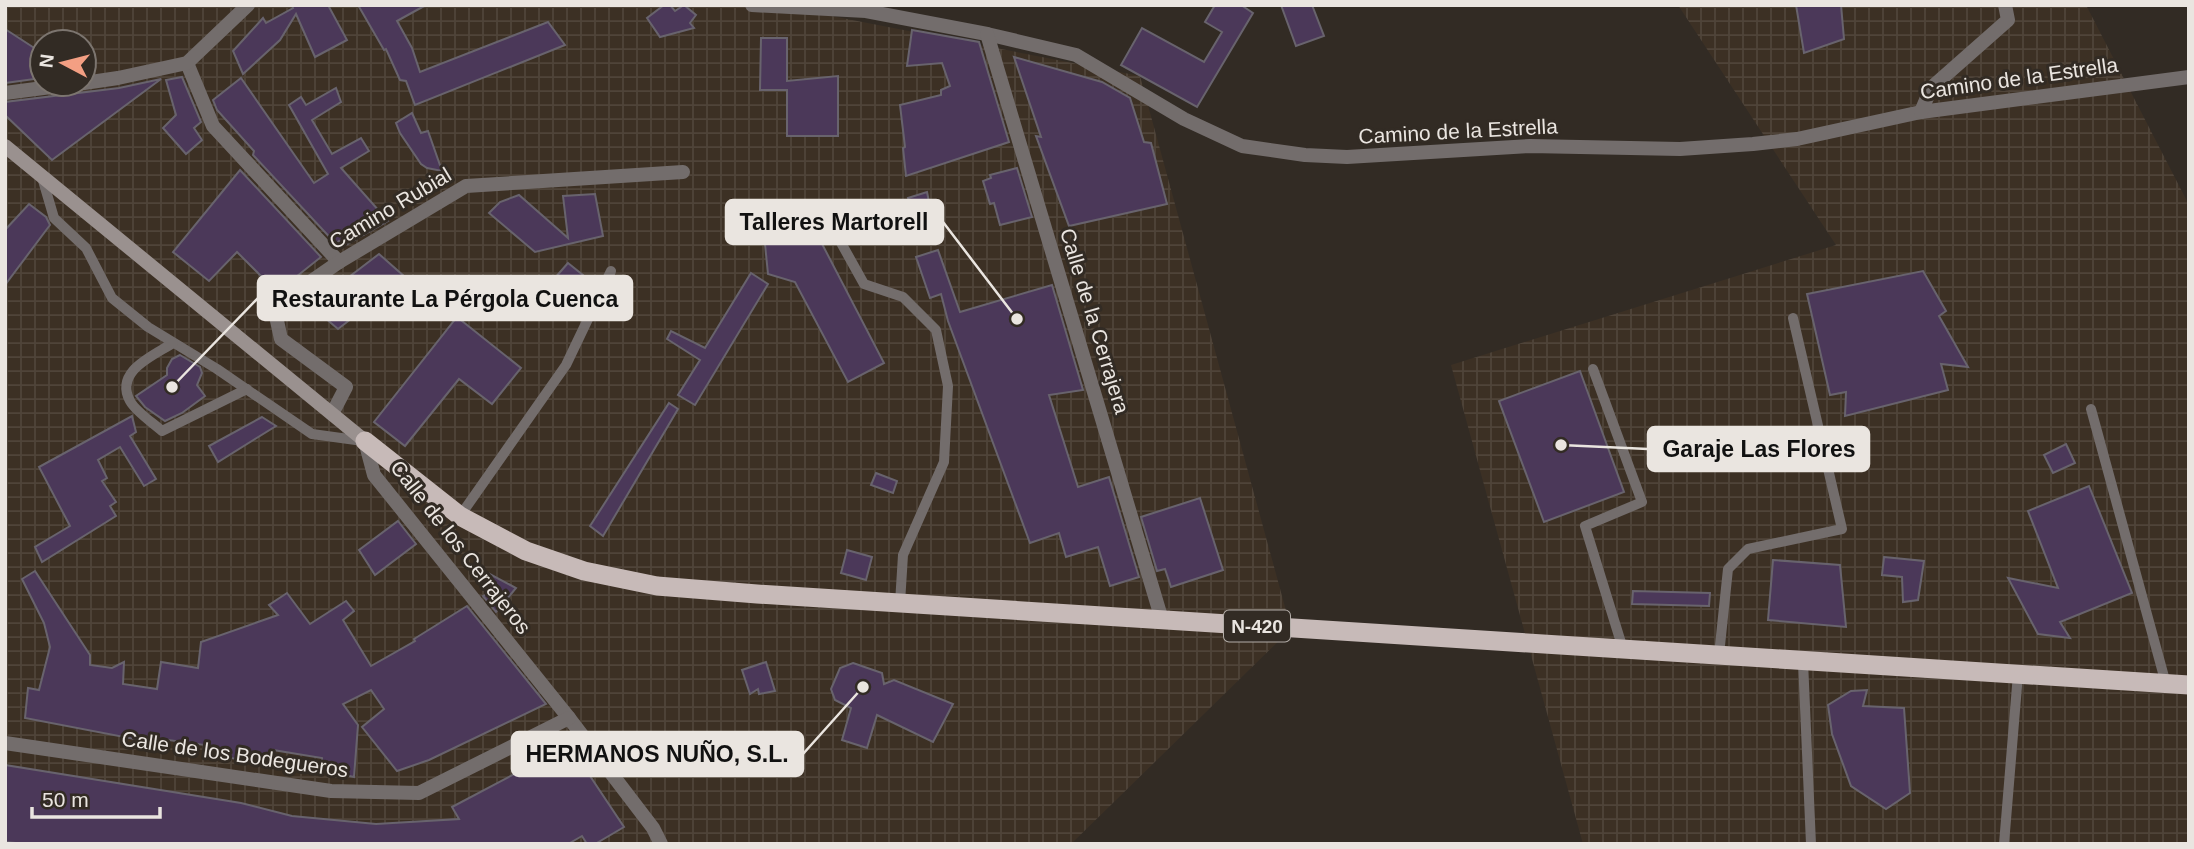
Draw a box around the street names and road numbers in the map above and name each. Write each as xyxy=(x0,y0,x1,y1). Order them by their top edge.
street label: Camino de la Estrella xyxy=(1919,53,2120,103)
street label: Camino de la Estrella xyxy=(1358,114,1559,148)
street label: Camino Rubial xyxy=(325,163,455,253)
street label: Calle de la Cerrajera xyxy=(1056,226,1134,417)
street label: Calle de los Cerrajeros xyxy=(386,456,536,638)
road number: N-420 xyxy=(1224,610,1290,642)
street label: Calle de los Bodegueros xyxy=(120,727,350,781)

